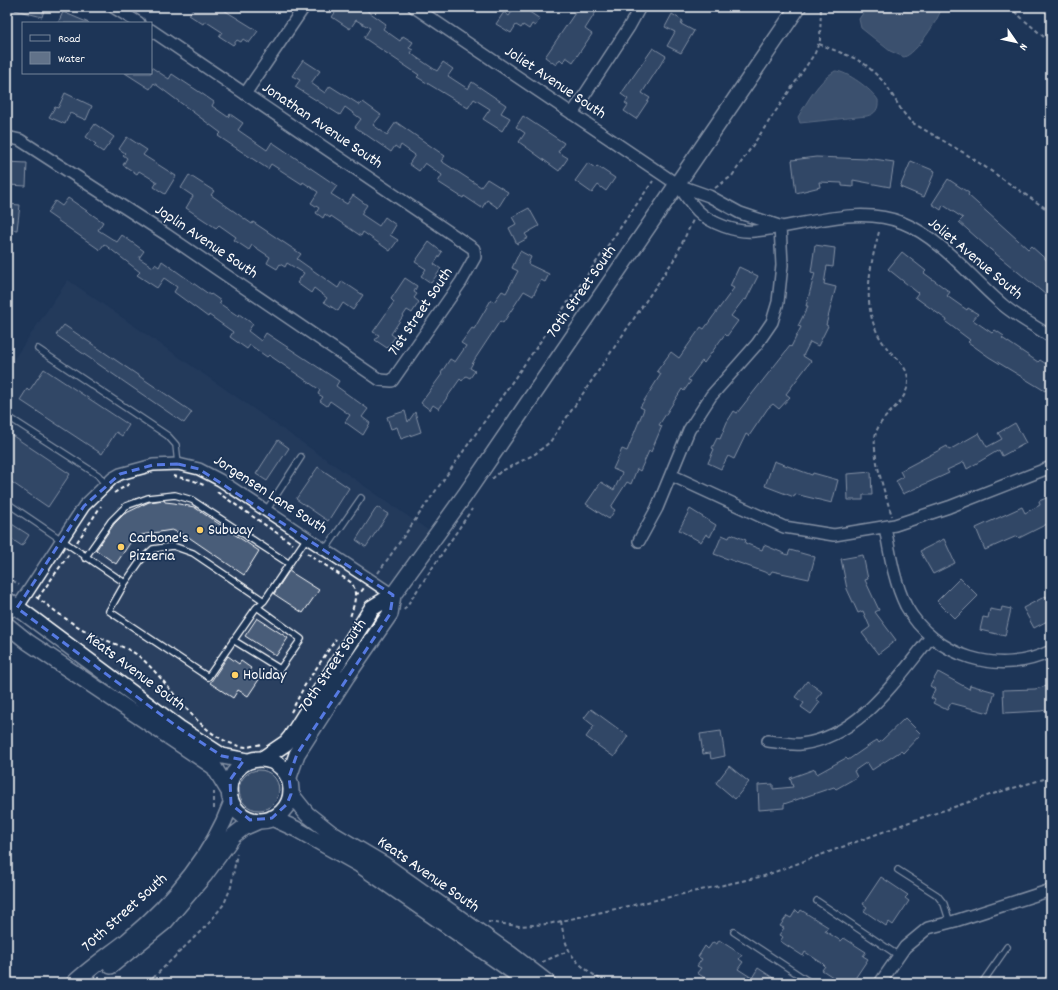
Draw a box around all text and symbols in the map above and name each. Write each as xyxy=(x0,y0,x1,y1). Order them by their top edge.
legend xyxy=(22,22,152,74)
north arrow xyxy=(996,22,1036,62)
text: Road xyxy=(58,31,80,48)
street label: Joliet Avenue South xyxy=(500,40,610,126)
text: N xyxy=(1014,40,1031,54)
text: Water xyxy=(58,51,85,68)
street label: Jonathan Avenue South xyxy=(257,77,387,175)
street label: Joplin Avenue South xyxy=(150,199,262,285)
street label: Joliet Avenue South xyxy=(922,212,1028,306)
street label: 70th Street South xyxy=(541,241,623,343)
street label: 71st Street South xyxy=(383,263,459,361)
street label: Jorgensen Lane South xyxy=(209,450,331,540)
place label: Subway xyxy=(208,519,254,542)
marker: Subway xyxy=(195,525,205,535)
place label: Carbone's Pizzeria xyxy=(129,527,189,568)
marker: Carbone's Pizzeria xyxy=(116,542,126,552)
street label: 70th Street South xyxy=(293,615,373,717)
street label: Keats Avenue South xyxy=(80,627,190,717)
place label: Holiday xyxy=(243,664,287,687)
marker: Holiday xyxy=(230,670,240,680)
street label: Keats Avenue South xyxy=(372,831,484,919)
street label: 70th Street South xyxy=(77,868,173,958)

